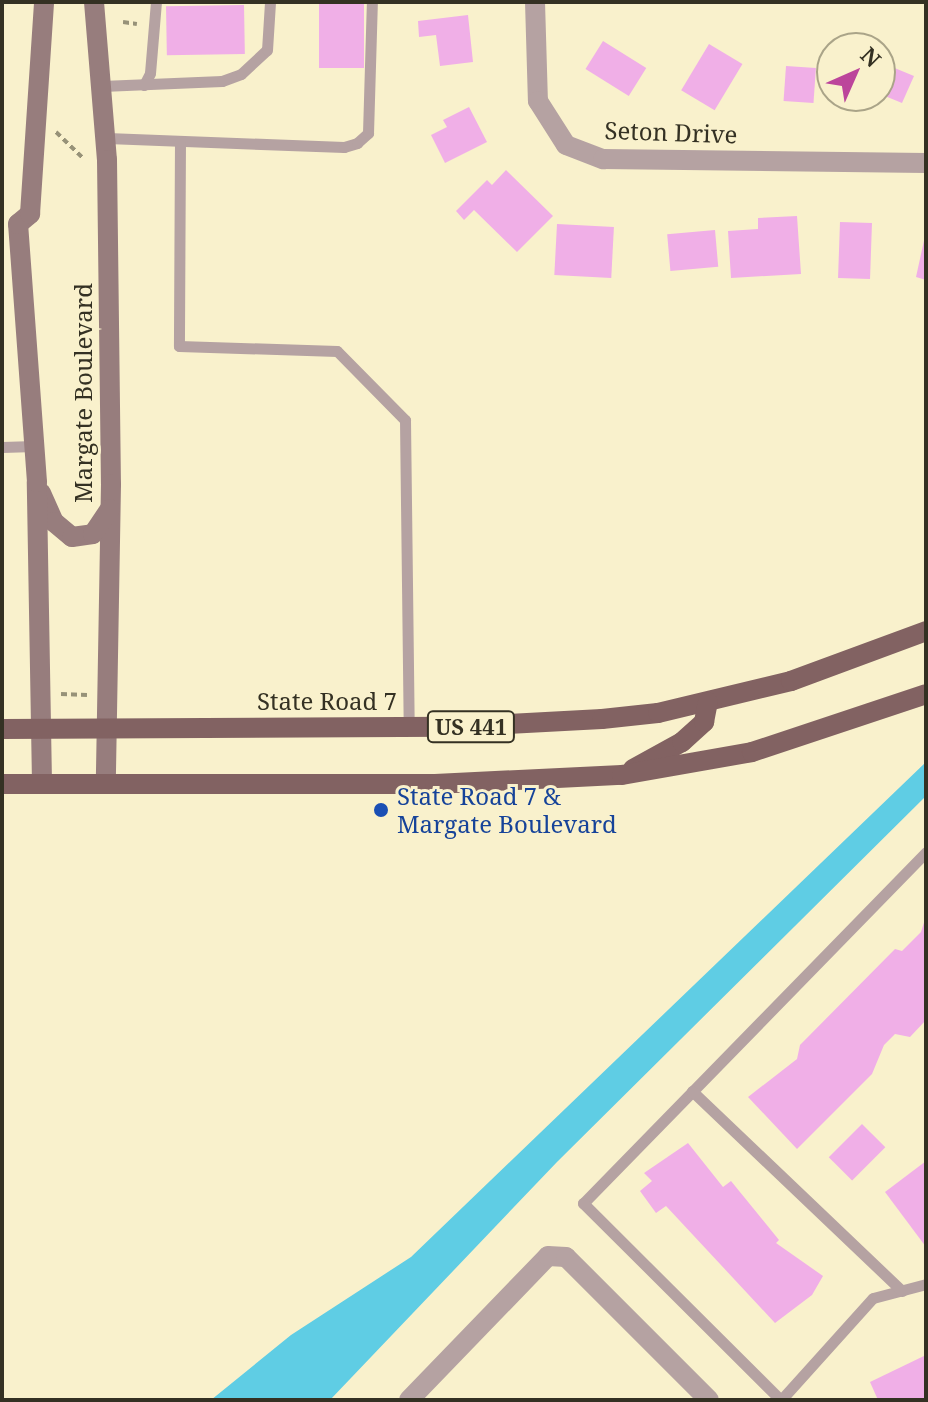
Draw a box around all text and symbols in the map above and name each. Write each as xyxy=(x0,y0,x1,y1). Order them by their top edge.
north arrow xyxy=(816,32,896,112)
text: N xyxy=(855,40,888,73)
street label: Seton Drive xyxy=(604,115,738,149)
street label: Margate Boulevard xyxy=(69,283,97,503)
street label: State Road 7 xyxy=(257,687,397,715)
road number: US 441 xyxy=(425,709,517,745)
place label: State Road 7 & Margate Boulevard xyxy=(397,782,617,838)
marker: State Road 7 & Margate Boulevard xyxy=(372,801,390,819)

